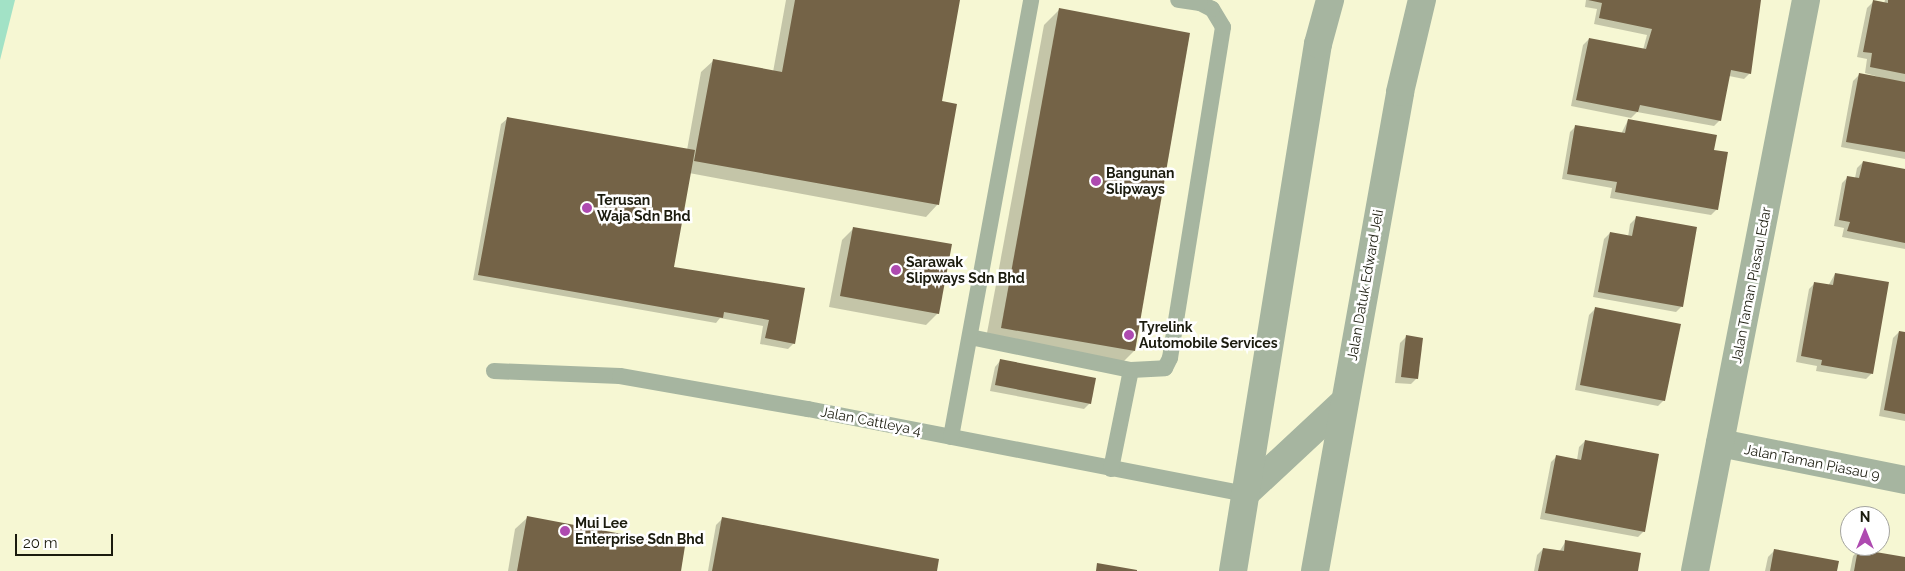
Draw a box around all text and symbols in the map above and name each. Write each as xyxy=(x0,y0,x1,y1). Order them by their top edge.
place label: Bangunan Slipways xyxy=(1106,165,1174,198)
marker: Bangunan Slipways xyxy=(1090,175,1102,187)
place label: Terusan Waja Sdn Bhd xyxy=(597,192,690,224)
marker: Terusan Waja Sdn Bhd xyxy=(581,202,593,214)
street label: Jalan Taman Piasau Edar xyxy=(1728,205,1774,365)
street label: Jalan Datuk Edward Jeli xyxy=(1343,208,1387,362)
place label: Sarawak Slipways Sdn Bhd xyxy=(906,254,1025,286)
marker: Sarawak Slipways Sdn Bhd xyxy=(890,264,902,276)
place label: Tyrelink Automobile Services xyxy=(1139,319,1278,352)
marker: Tyrelink Automobile Services xyxy=(1123,329,1135,341)
street label: Jalan Cattleya 4 xyxy=(819,403,923,439)
street label: Jalan Taman Piasau 9 xyxy=(1743,441,1881,483)
north arrow xyxy=(1840,506,1890,556)
text: N xyxy=(1860,509,1870,525)
place label: Mui Lee Enterprise Sdn Bhd xyxy=(575,515,704,548)
scale bar xyxy=(18,524,115,556)
marker: Mui Lee Enterprise Sdn Bhd xyxy=(559,525,571,537)
text: 20 m xyxy=(23,534,58,552)

